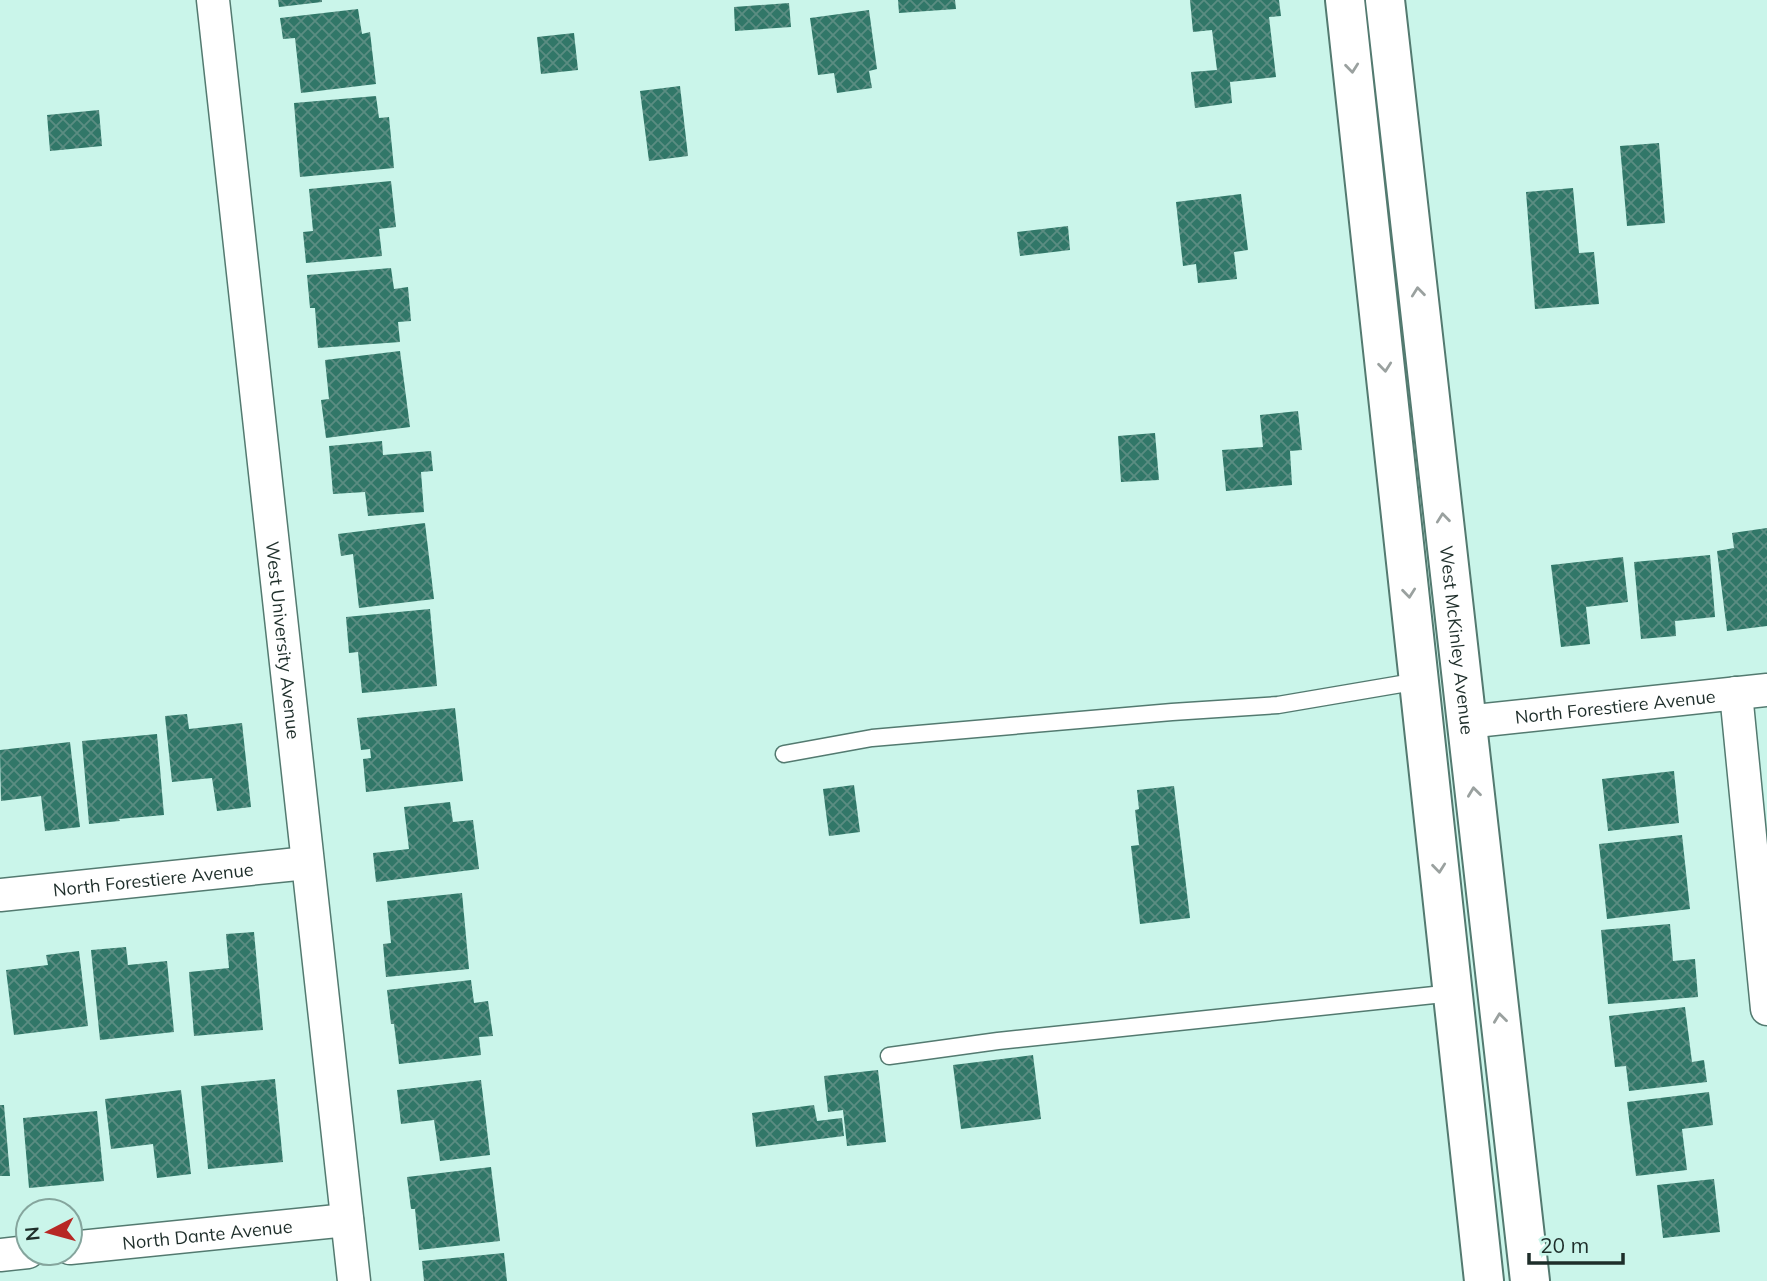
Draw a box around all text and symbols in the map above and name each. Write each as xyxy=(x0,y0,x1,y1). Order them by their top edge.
one-way arrow xyxy=(1344,63,1359,74)
one-way arrow xyxy=(1411,286,1426,297)
one-way arrow xyxy=(1377,361,1392,373)
one-way arrow xyxy=(1436,512,1451,523)
street label: West University Avenue xyxy=(261,540,306,740)
street label: West McKinley Avenue xyxy=(1435,544,1480,736)
one-way arrow xyxy=(1402,587,1417,599)
street label: North Forestiere Avenue xyxy=(1514,684,1717,728)
one-way arrow xyxy=(1467,787,1482,798)
street label: North Forestiere Avenue xyxy=(52,857,255,901)
one-way arrow xyxy=(1432,862,1447,874)
one-way arrow xyxy=(1492,1013,1507,1024)
north arrow xyxy=(14,1197,84,1267)
street label: North Dante Avenue xyxy=(121,1214,293,1254)
scale bar xyxy=(1529,1222,1624,1266)
text: N xyxy=(19,1225,45,1242)
text: 20 m xyxy=(1540,1232,1589,1258)

